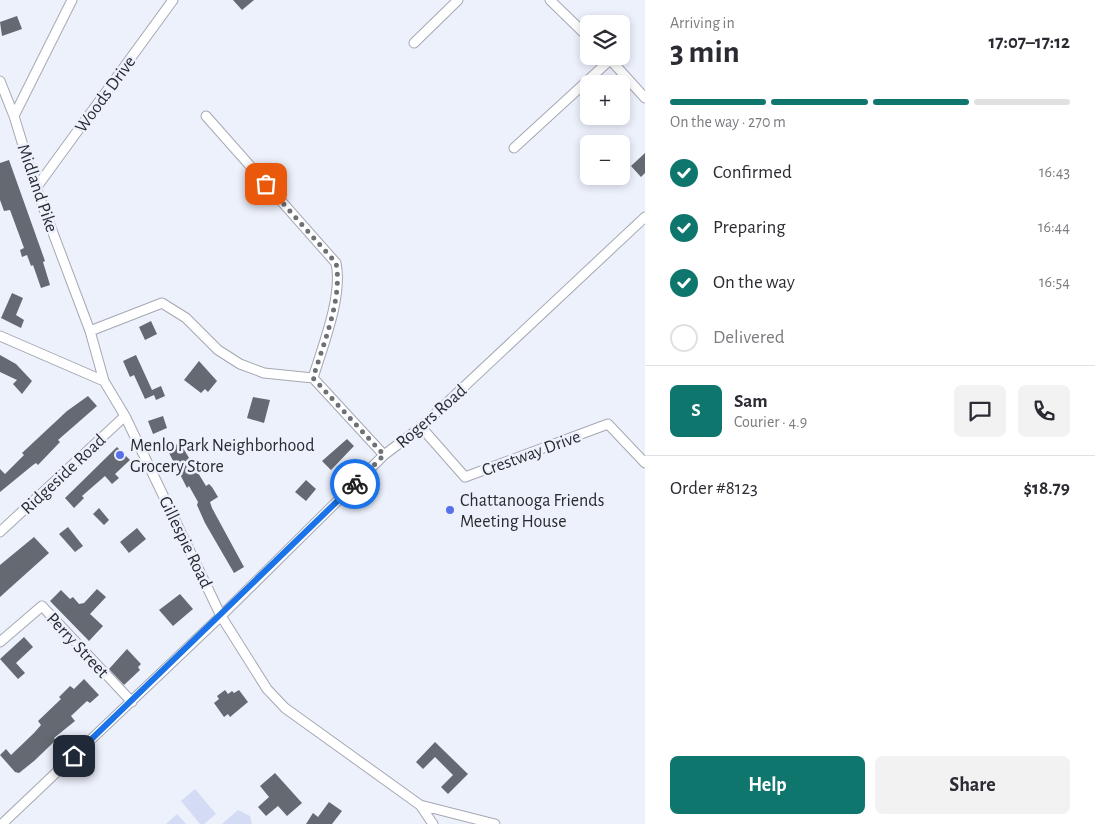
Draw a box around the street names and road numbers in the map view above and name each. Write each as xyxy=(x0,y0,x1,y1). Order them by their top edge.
street label: Woods Drive xyxy=(72,53,139,136)
street label: Midland Pike xyxy=(14,142,61,235)
street label: Rogers Road xyxy=(393,382,470,452)
street label: Crestway Drive xyxy=(480,428,583,480)
street label: Ridgeside Road xyxy=(18,431,109,518)
street label: Gillespie Road xyxy=(155,494,215,591)
street label: Perry Street xyxy=(43,610,112,682)

